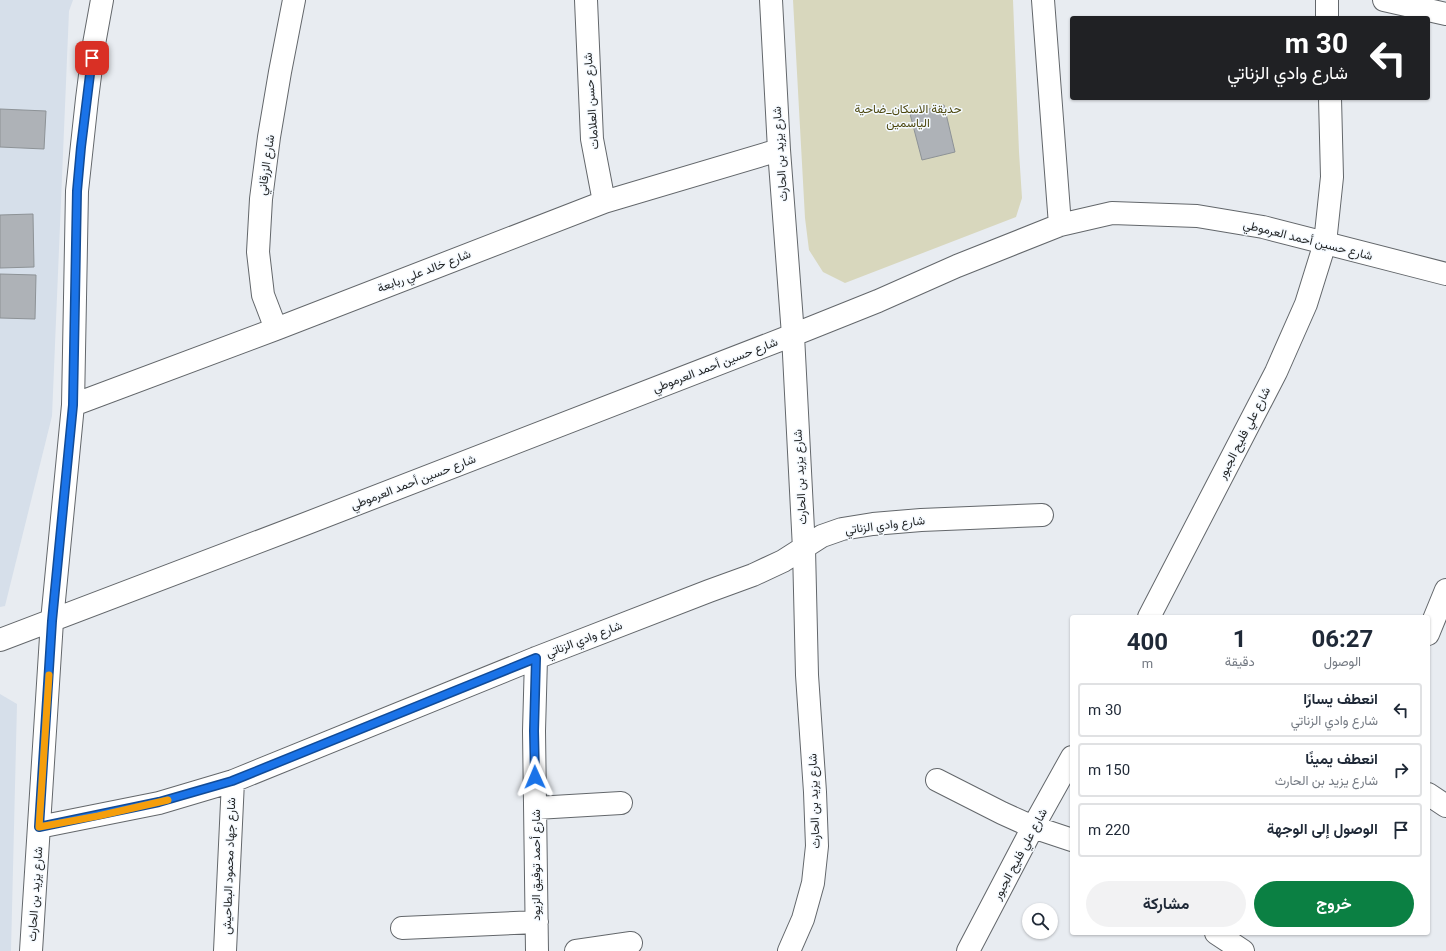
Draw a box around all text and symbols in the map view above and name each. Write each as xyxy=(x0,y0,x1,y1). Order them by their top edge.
text: 30 m xyxy=(1285,27,1348,60)
icon: left xyxy=(1362,32,1414,84)
pin xyxy=(75,41,109,75)
icon: arrive xyxy=(81,47,103,69)
street label: شارع حسن العلامات xyxy=(581,52,603,150)
text: شارع وادي الزناتي xyxy=(1227,62,1348,83)
park label: حديقة الاسكان_ضاحية الياسمين xyxy=(855,102,962,131)
street label: شارع يزيد بن الحارث xyxy=(770,106,792,202)
street label: شارع الزرقاني xyxy=(255,134,280,197)
street label: شارع حسين أحمد العرموطي xyxy=(1241,217,1374,266)
street label: شارع خالد علي ربابعة xyxy=(375,247,474,298)
street label: شارع حسين أحمد العرموطي xyxy=(650,335,781,398)
street label: شارع علي فليح الجبور xyxy=(1214,385,1276,484)
street label: شارع يزيد بن الحارث xyxy=(791,429,811,525)
street label: شارع حسين أحمد العرموطي xyxy=(348,452,479,515)
street label: شارع وادي الزناتي xyxy=(844,513,926,540)
street label: شارع وادي الزناتي xyxy=(544,618,625,663)
text: 1 xyxy=(1233,625,1247,653)
text: 06:27 xyxy=(1311,625,1373,653)
text: 400 xyxy=(1127,628,1168,656)
text: دقيقة xyxy=(1225,654,1255,669)
text: الوصول xyxy=(1324,654,1361,669)
text: m xyxy=(1142,656,1153,671)
text: انعطف يسارًا xyxy=(1303,690,1378,708)
icon: left xyxy=(1390,699,1412,721)
text: 30 m xyxy=(1088,701,1122,719)
text: شارع وادي الزناتي xyxy=(1291,713,1378,728)
text: انعطف يمينًا xyxy=(1305,750,1378,768)
street label: شارع يزيد بن الحارث xyxy=(805,753,825,849)
position arrow xyxy=(514,756,556,798)
icon: right xyxy=(1390,759,1412,781)
text: 150 m xyxy=(1088,761,1130,779)
text: شارع يزيد بن الحارث xyxy=(1275,773,1378,788)
street label: شارع جهاد محمود البطاحيش xyxy=(220,797,240,935)
street label: شارع علي فليح الجبور xyxy=(990,806,1053,904)
street label: شارع أحمد توفيق الزيود xyxy=(529,809,545,921)
icon: arrive xyxy=(1390,819,1412,841)
text: الوصول إلى الوجهة xyxy=(1267,820,1378,838)
text: 220 m xyxy=(1088,821,1130,839)
street label: شارع يزيد بن الحارث xyxy=(25,846,47,942)
button: مشاركة xyxy=(1086,881,1246,927)
button: خروج xyxy=(1254,881,1414,927)
map controls xyxy=(1022,903,1058,939)
button: search xyxy=(1022,903,1058,939)

